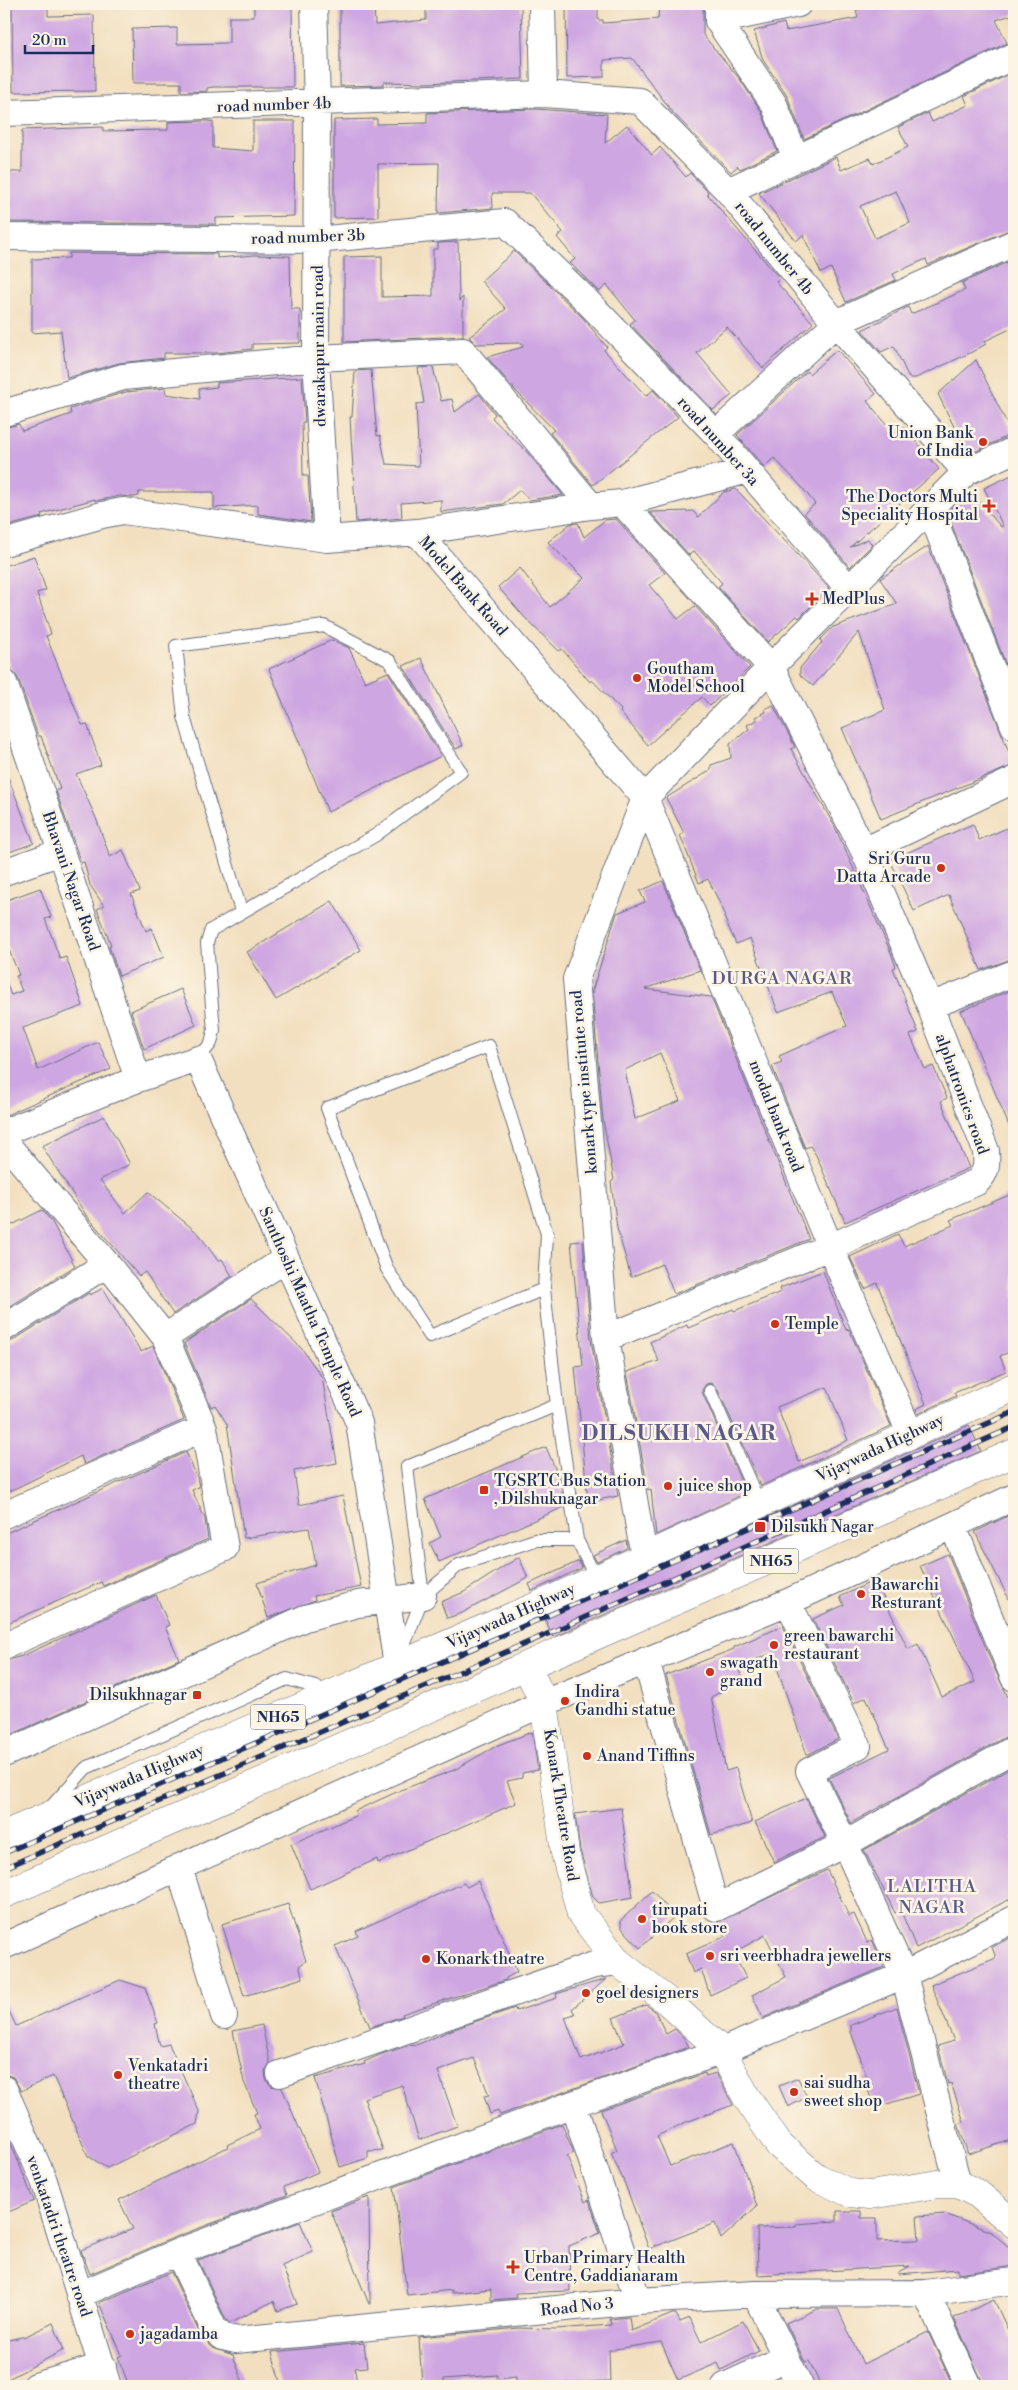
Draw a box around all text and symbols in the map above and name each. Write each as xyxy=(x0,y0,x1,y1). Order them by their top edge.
scale bar xyxy=(25,22,92,54)
text: 20 m xyxy=(32,31,67,50)
street label: road number 4b xyxy=(216,93,332,117)
street label: road number 4b xyxy=(730,197,818,299)
street label: road number 3b xyxy=(251,225,365,249)
street label: dwarakapur main road xyxy=(308,265,330,427)
street label: road number 3a xyxy=(673,392,764,490)
place label: Union Bank of India xyxy=(888,423,975,461)
marker: Union Bank of India xyxy=(977,436,989,448)
place label: The Doctors Multi Speciality Hospital xyxy=(842,487,978,525)
marker: The Doctors Multi Speciality Hospital xyxy=(982,499,996,513)
street label: Model Bank Road xyxy=(414,532,512,640)
place label: MedPlus xyxy=(822,589,885,609)
marker: MedPlus xyxy=(806,593,818,605)
place label: Goutham Model School xyxy=(647,659,745,697)
marker: Goutham Model School xyxy=(631,672,643,684)
street label: Bhavani Nagar Road xyxy=(37,808,104,953)
place label: Sri Guru Datta Arcade xyxy=(836,849,931,887)
marker: Sri Guru Datta Arcade xyxy=(935,862,947,874)
district label: DURGA NAGAR xyxy=(712,967,852,990)
street label: konark type institute road xyxy=(566,989,602,1175)
street label: alphatronics road xyxy=(931,1031,993,1157)
street label: modal bank road xyxy=(744,1057,808,1175)
street label: Santhoshi Maatha Temple Road xyxy=(255,1204,365,1420)
place label: Temple xyxy=(785,1314,839,1334)
marker: Temple xyxy=(769,1318,781,1330)
street label: Vijaywada Highway xyxy=(812,1409,947,1487)
district label: DILSUKH NAGAR xyxy=(581,1421,777,1447)
place label: TGSRTC Bus Station , Dilshuknagar xyxy=(494,1471,647,1509)
place label: juice shop xyxy=(677,1476,752,1496)
marker: juice shop xyxy=(662,1480,674,1492)
marker: TGSRTC Bus Station , Dilshuknagar xyxy=(478,1484,490,1496)
place label: Dilsukh Nagar xyxy=(771,1517,874,1537)
marker: Dilsukh Nagar xyxy=(753,1520,767,1534)
road number: NH65 xyxy=(744,1548,798,1574)
place label: Bawarchi Resturant xyxy=(870,1575,942,1613)
street label: Vijaywada Highway xyxy=(443,1579,579,1654)
marker: Bawarchi Resturant xyxy=(855,1588,867,1600)
place label: green bawarchi restaurant xyxy=(784,1626,894,1664)
marker: green bawarchi restaurant xyxy=(768,1639,780,1651)
place label: swagath grand xyxy=(720,1653,779,1691)
marker: swagath grand xyxy=(704,1666,716,1678)
place label: Indira Gandhi statue xyxy=(575,1682,676,1720)
place label: Dilsukhnagar xyxy=(90,1685,187,1705)
marker: Dilsukhnagar xyxy=(191,1689,203,1701)
marker: Indira Gandhi statue xyxy=(559,1695,571,1707)
road number: NH65 xyxy=(250,1704,306,1730)
street label: Konark Theatre Road xyxy=(539,1727,583,1883)
street label: Vijaywada Highway xyxy=(70,1740,207,1813)
place label: Anand Tiffins xyxy=(596,1746,695,1766)
marker: Anand Tiffins xyxy=(581,1750,593,1762)
district label: LALITHA NAGAR xyxy=(887,1875,977,1919)
place label: tirupati book store xyxy=(652,1900,727,1938)
marker: tirupati book store xyxy=(636,1913,648,1925)
place label: sri veerbhadra jewellers xyxy=(720,1946,891,1966)
place label: Konark theatre xyxy=(436,1949,545,1969)
marker: sri veerbhadra jewellers xyxy=(704,1950,716,1962)
marker: Konark theatre xyxy=(420,1953,432,1965)
place label: goel designers xyxy=(596,1983,699,2003)
marker: goel designers xyxy=(580,1987,592,1999)
place label: Venkatadri theatre xyxy=(127,2056,208,2094)
marker: Venkatadri theatre xyxy=(112,2069,124,2081)
place label: sai sudha sweet shop xyxy=(804,2073,882,2111)
marker: sai sudha sweet shop xyxy=(788,2086,800,2098)
street label: venkatadri theatre road xyxy=(22,2152,96,2319)
place label: Urban Primary Health Centre, Gaddianaram xyxy=(524,2248,686,2286)
marker: Urban Primary Health Centre, Gaddianaram xyxy=(506,2260,520,2274)
street label: Road No 3 xyxy=(540,2293,615,2321)
place label: jagadamba xyxy=(139,2324,219,2344)
marker: jagadamba xyxy=(124,2328,136,2340)

